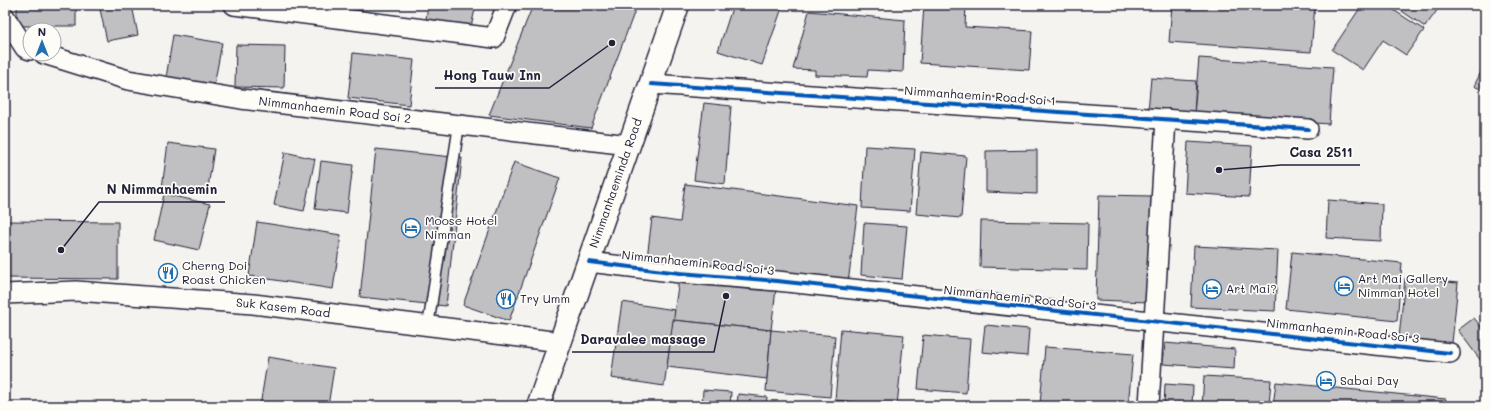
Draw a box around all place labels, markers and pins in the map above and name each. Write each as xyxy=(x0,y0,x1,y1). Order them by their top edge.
callout: Hong Tauw Inn xyxy=(435,63,549,88)
callout: Casa 2511 xyxy=(1281,140,1360,165)
callout: N Nimmanhaemin xyxy=(99,177,225,202)
place label: Moose Hotel Nimman xyxy=(425,212,497,242)
hotel icon: Moose Hotel Nimman xyxy=(400,217,422,239)
place label: Cherng Doi Roast Chicken xyxy=(182,257,266,287)
restaurant icon: Cherng Doi Roast Chicken xyxy=(157,262,179,284)
place label: Art Mai Gallery Nimman Hotel xyxy=(1358,270,1448,300)
hotel icon: Art Mai Gallery Nimman Hotel xyxy=(1333,275,1355,297)
hotel icon: Art Mai? xyxy=(1201,278,1223,300)
place label: Art Mai? xyxy=(1226,280,1277,296)
restaurant icon: Try Umm xyxy=(495,288,517,310)
place label: Try Umm xyxy=(520,290,570,306)
callout: Daravalee massage xyxy=(572,327,714,352)
hotel icon: Sabai Day xyxy=(1315,370,1337,392)
place label: Sabai Day xyxy=(1340,372,1399,388)

